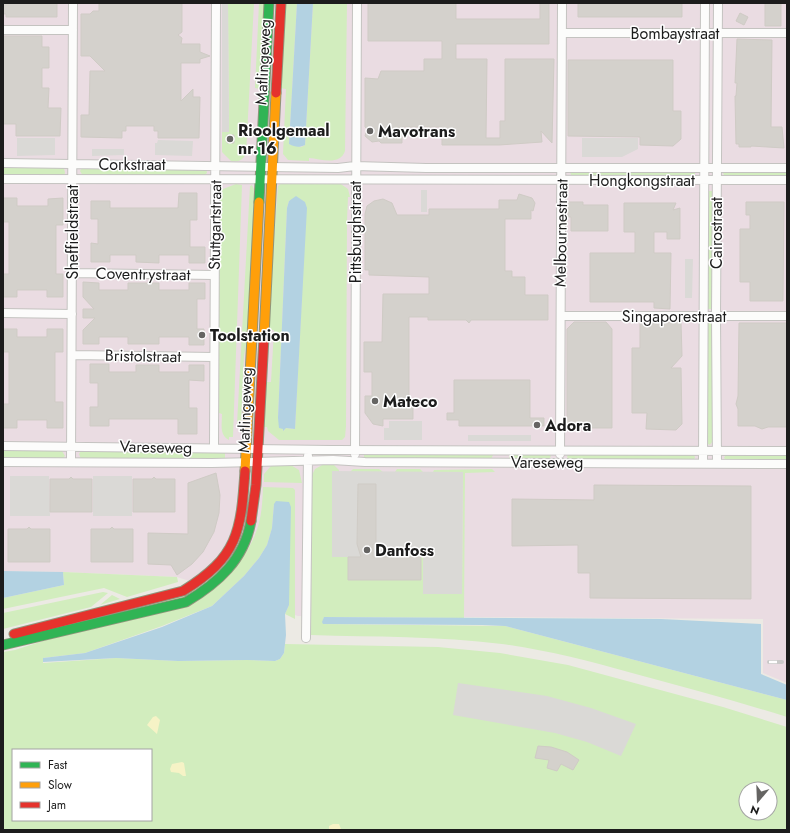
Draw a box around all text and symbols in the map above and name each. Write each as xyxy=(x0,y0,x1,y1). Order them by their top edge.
street label: Matlingeweg xyxy=(249,19,277,105)
street label: Bombaystraat xyxy=(631,22,720,45)
place label: Rioolgemaal nr.16 xyxy=(238,119,330,160)
place label: Mavotrans xyxy=(378,120,455,143)
marker: Mavotrans xyxy=(365,126,375,136)
marker: Rioolgemaal nr.16 xyxy=(225,134,235,144)
street label: Corkstraat xyxy=(98,153,166,176)
street label: Hongkongstraat xyxy=(589,169,695,192)
street label: Melbournestraat xyxy=(549,179,573,287)
street label: Stuttgartstraat xyxy=(203,180,227,270)
street label: Pittsburghstraat xyxy=(344,181,367,283)
street label: Sheffieldstraat xyxy=(61,184,84,279)
street label: Cairostraat xyxy=(705,197,728,269)
street label: Coventrystraat xyxy=(95,262,191,286)
street label: Singaporestraat xyxy=(622,305,726,328)
place label: Toolstation xyxy=(210,324,290,347)
marker: Toolstation xyxy=(197,330,207,340)
street label: Bristolstraat xyxy=(105,344,181,368)
street label: Matlingeweg xyxy=(232,367,258,453)
place label: Mateco xyxy=(383,390,437,413)
marker: Mateco xyxy=(370,396,380,406)
place label: Adora xyxy=(544,414,591,437)
marker: Adora xyxy=(532,420,542,430)
street label: Vareseweg xyxy=(120,435,192,459)
street label: Vareseweg xyxy=(511,451,583,474)
place label: Danfoss xyxy=(375,539,434,562)
marker: Danfoss xyxy=(362,545,372,555)
legend xyxy=(12,749,152,821)
text: Fast xyxy=(48,756,67,774)
text: Slow xyxy=(48,776,73,794)
north arrow xyxy=(738,781,778,821)
text: Jam xyxy=(46,796,66,814)
text: N xyxy=(748,801,761,819)

